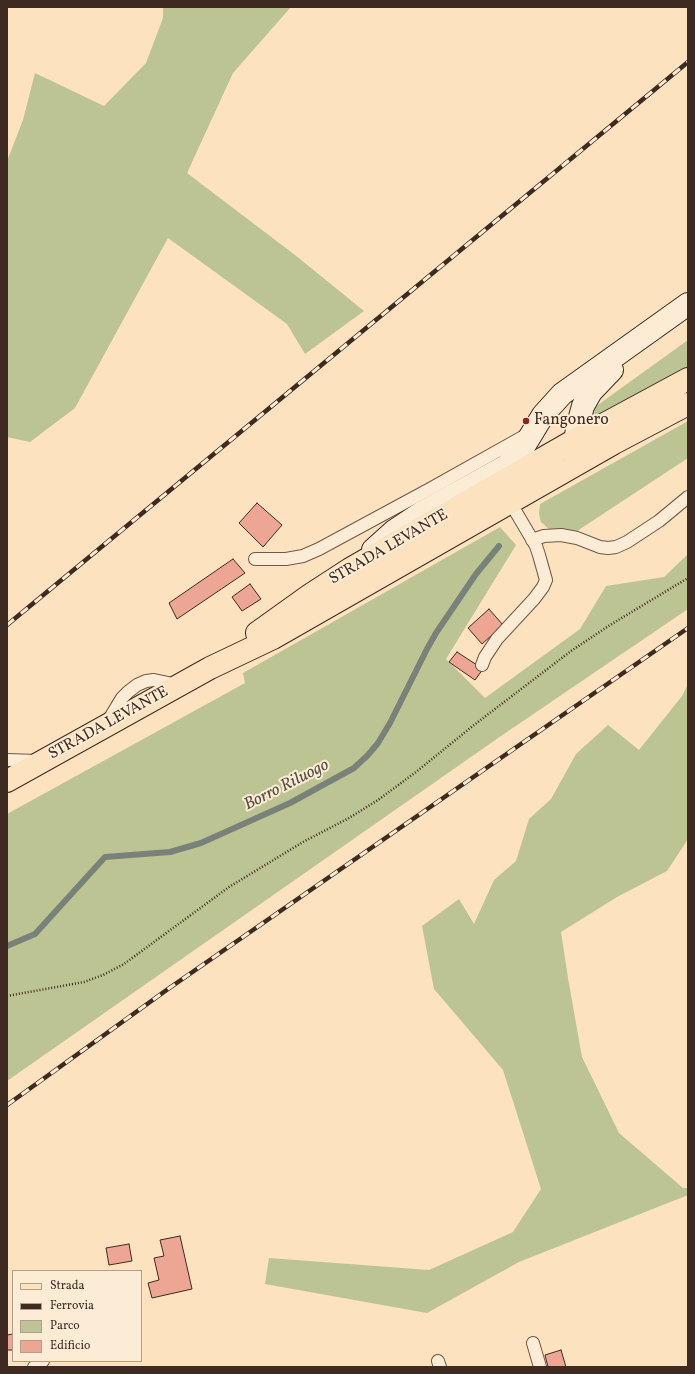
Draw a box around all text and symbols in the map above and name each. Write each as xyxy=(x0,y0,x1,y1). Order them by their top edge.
place label: Fangonero xyxy=(534,411,609,431)
marker: Fangonero xyxy=(521,416,531,426)
street label: STRADA LEVANTE xyxy=(326,506,452,590)
street label: STRADA LEVANTE xyxy=(46,683,172,765)
water label: Borro Riluogo xyxy=(241,756,333,816)
legend xyxy=(12,1270,142,1362)
text: Strada xyxy=(50,1278,85,1294)
text: Ferrovia xyxy=(50,1298,94,1314)
text: Parco xyxy=(50,1318,80,1334)
text: Edificio xyxy=(50,1338,90,1354)

